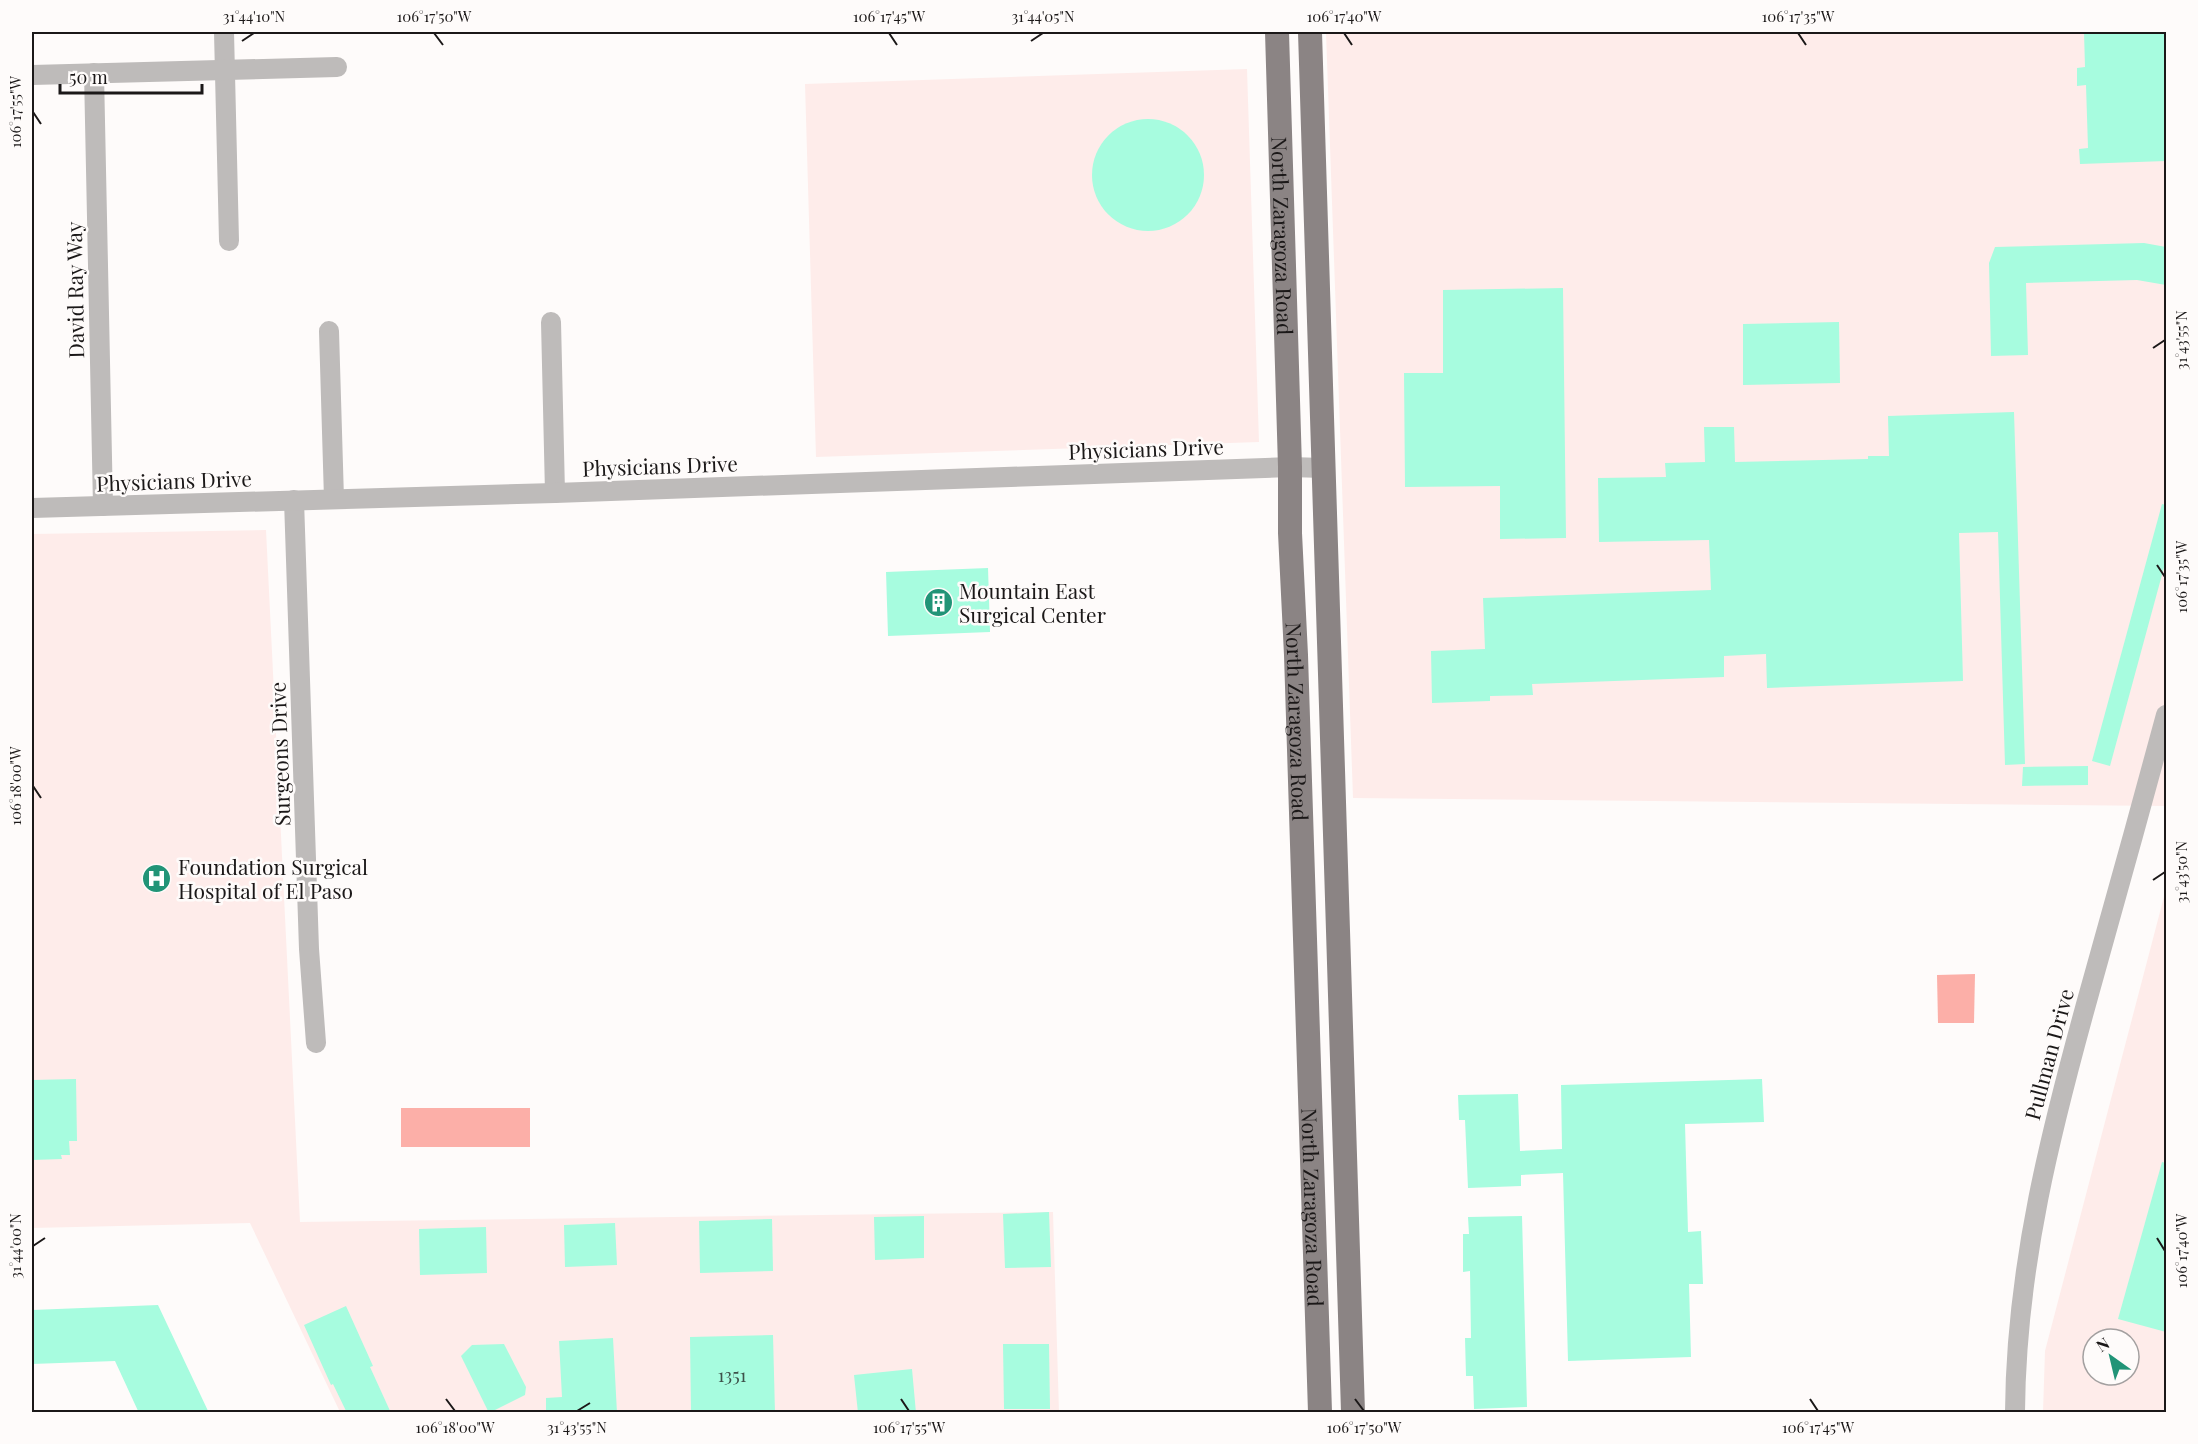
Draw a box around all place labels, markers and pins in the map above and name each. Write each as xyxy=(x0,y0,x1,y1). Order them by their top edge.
place label: Mountain East Surgical Center xyxy=(959,576,1107,628)
building icon: Mountain East Surgical Center xyxy=(922,586,954,618)
place label: Foundation Surgical Hospital of El Paso xyxy=(178,852,368,904)
hospital icon: Foundation Surgical Hospital of El Paso xyxy=(141,862,173,894)

